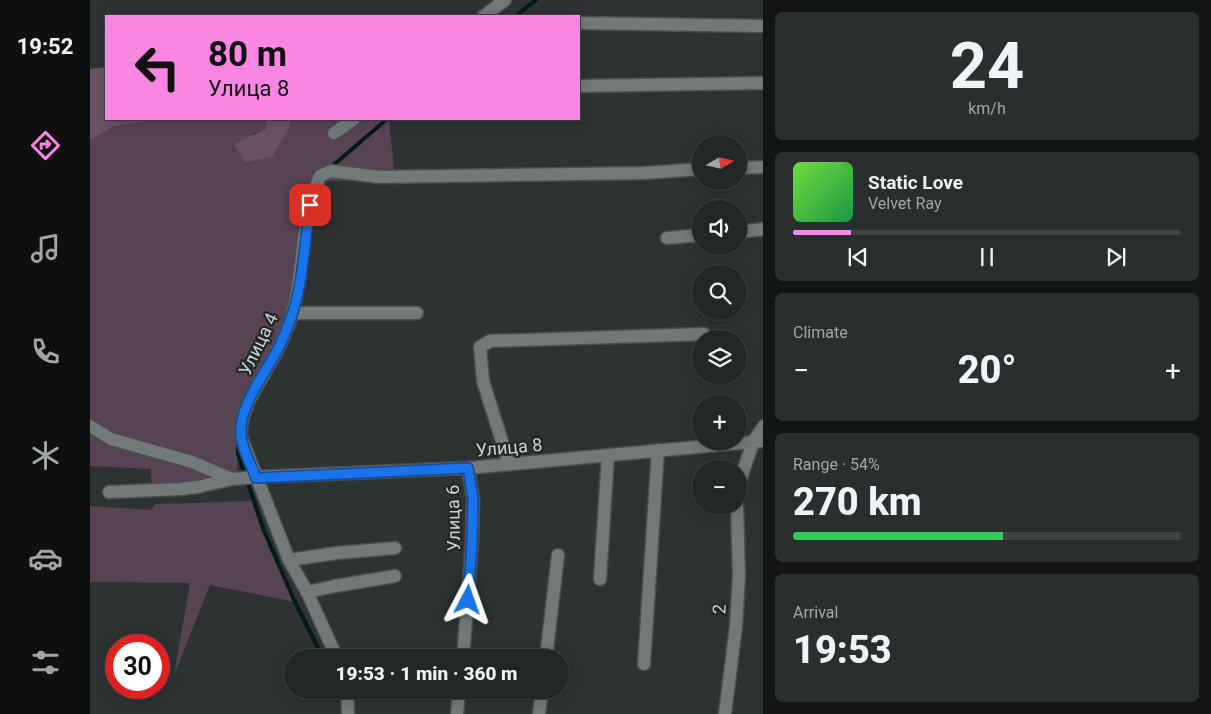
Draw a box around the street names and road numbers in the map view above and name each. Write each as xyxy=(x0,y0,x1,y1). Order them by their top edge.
street label: Улица 4 xyxy=(234,309,282,379)
street label: Улица 8 xyxy=(475,434,543,460)
street label: Улица 6 xyxy=(442,485,464,551)
street label: 2 xyxy=(708,603,730,615)

